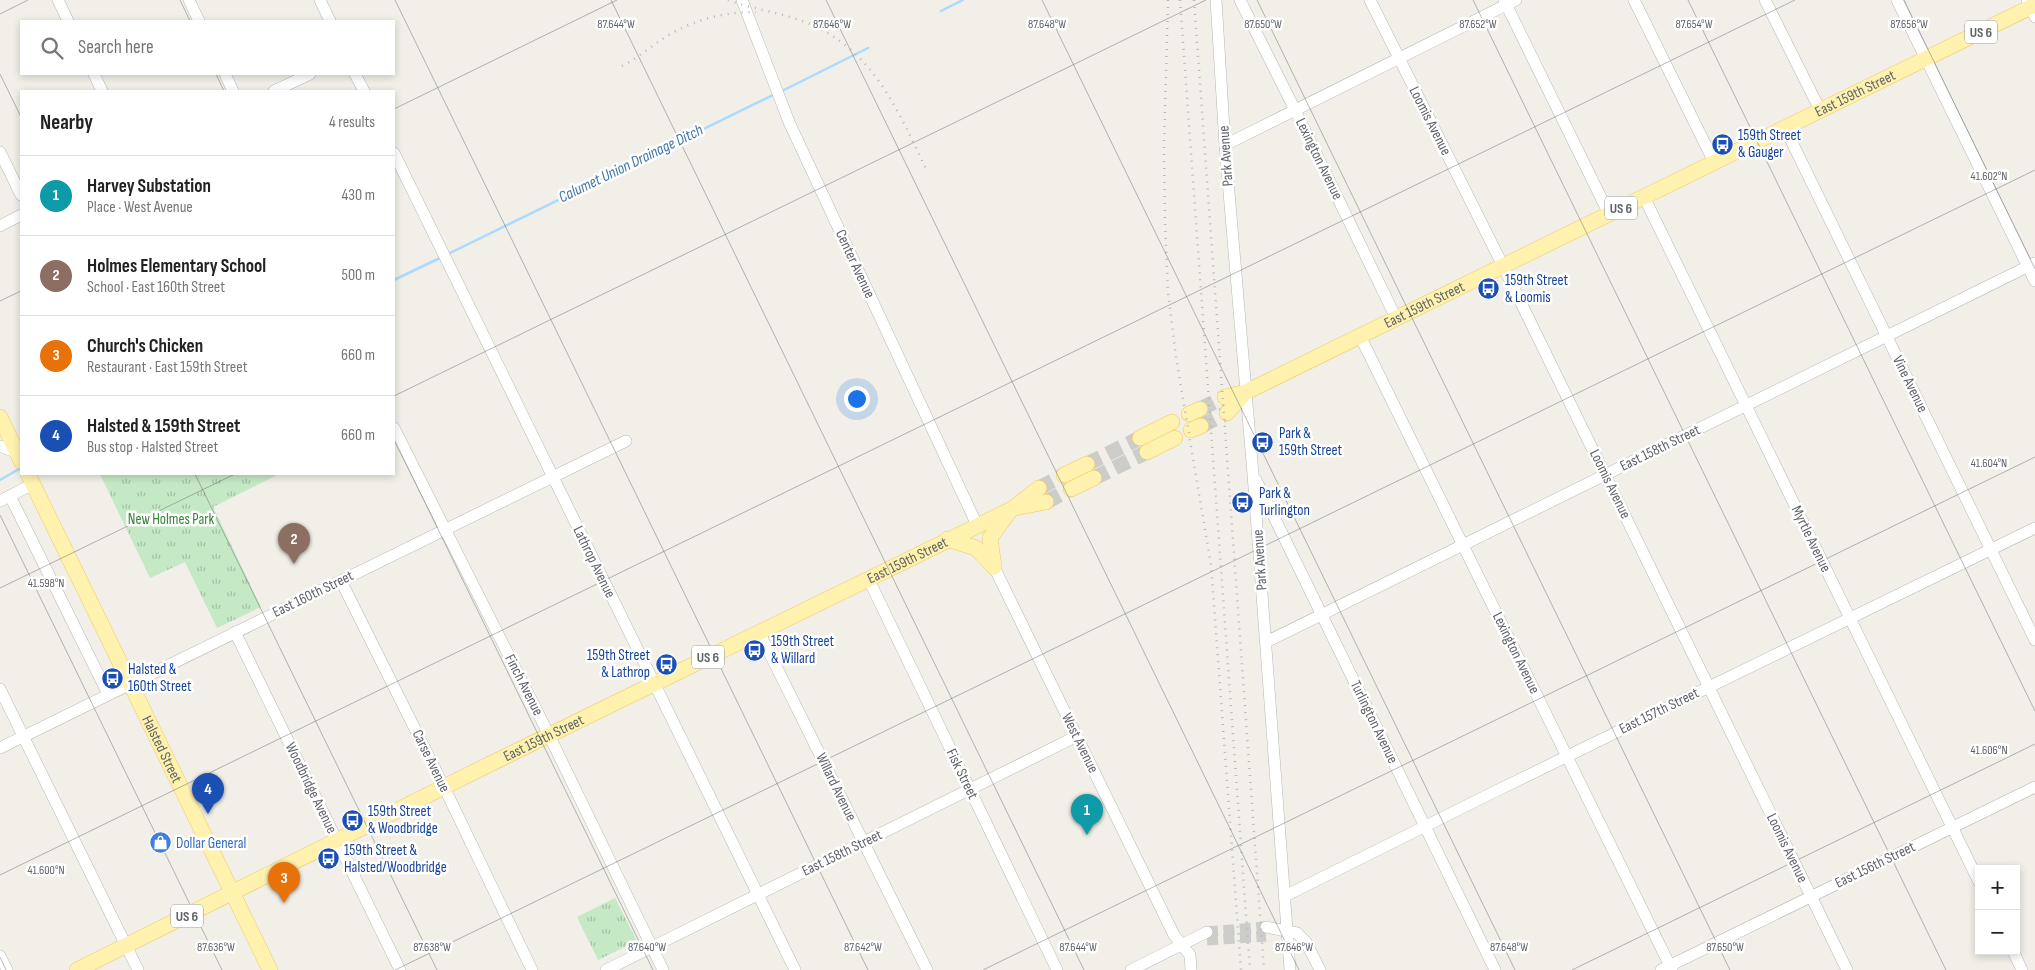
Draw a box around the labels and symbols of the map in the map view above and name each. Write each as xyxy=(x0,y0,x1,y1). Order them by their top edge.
text: 87.644°W xyxy=(597,17,635,32)
text: 87.646°W xyxy=(813,17,851,32)
text: 87.648°W xyxy=(1028,17,1066,32)
text: 87.650°W xyxy=(1244,17,1282,32)
text: 87.652°W xyxy=(1459,17,1497,32)
text: 87.654°W xyxy=(1676,17,1713,32)
text: 87.656°W xyxy=(1890,17,1928,32)
road number: US 6 xyxy=(1965,21,1997,44)
street label: East 159th Street xyxy=(1812,65,1899,121)
street label: Loomis Avenue xyxy=(1405,83,1455,159)
street label: Lexington Avenue xyxy=(1291,115,1347,203)
water label: Calumet Union Drainage Ditch xyxy=(556,121,707,207)
street label: Park Avenue xyxy=(1214,125,1238,187)
place label: 159th Street & Gauger xyxy=(1738,126,1801,162)
bus stop icon: 159th Street & Gauger xyxy=(1710,132,1734,156)
text: 41.602°N xyxy=(1971,169,2007,184)
road number: US 6 xyxy=(1605,197,1637,220)
street label: Center Avenue xyxy=(831,227,879,301)
place label: 159th Street & Loomis xyxy=(1505,271,1568,307)
street label: East 159th Street xyxy=(1381,277,1468,332)
bus stop icon: 159th Street & Loomis xyxy=(1477,277,1501,301)
street label: Vine Avenue xyxy=(1888,352,1932,416)
your location xyxy=(844,386,870,412)
street label: East 158th Street xyxy=(1617,420,1704,476)
place label: Park & 159th Street xyxy=(1279,424,1342,460)
bus stop icon: Park & 159th Street xyxy=(1251,430,1275,454)
street label: Loomis Avenue xyxy=(1585,446,1635,522)
text: 41.604°N xyxy=(1971,456,2007,471)
place label: Park & Turlington xyxy=(1259,484,1310,520)
bus stop icon: Park & Turlington xyxy=(1231,490,1255,514)
street label: Myrtle Avenue xyxy=(1787,503,1835,575)
park label: New Holmes Park xyxy=(128,510,214,529)
pin: 2 xyxy=(278,523,310,564)
street label: Lathrop Avenue xyxy=(568,523,620,601)
street label: Park Avenue xyxy=(1248,529,1272,591)
street label: East 159th Street xyxy=(864,532,951,588)
street label: East 160th Street xyxy=(269,566,357,622)
text: 41.598°N xyxy=(28,576,64,591)
street label: Lexington Avenue xyxy=(1488,609,1544,697)
place label: 159th Street & Willard xyxy=(771,632,834,668)
bus stop icon: 159th Street & Willard xyxy=(743,638,767,662)
place label: 159th Street & Lathrop xyxy=(587,646,650,682)
road number: US 6 xyxy=(692,646,724,669)
street label: Finch Avenue xyxy=(500,651,548,719)
bus stop icon: 159th Street & Lathrop xyxy=(654,652,678,676)
place label: Halsted & 160th Street xyxy=(128,660,192,696)
bus stop icon: Halsted & 160th Street xyxy=(100,666,124,690)
street label: Turlington Avenue xyxy=(1346,677,1402,767)
street label: East 157th Street xyxy=(1616,683,1702,738)
street label: East 159th Street xyxy=(500,710,587,766)
street label: West Avenue xyxy=(1057,710,1103,776)
street label: Halsted Street xyxy=(138,712,187,786)
street label: Carse Avenue xyxy=(408,727,454,795)
street label: Woodbridge Avenue xyxy=(281,739,341,837)
text: 41.606°N xyxy=(1970,743,2008,758)
street label: Fisk Street xyxy=(942,746,983,803)
street label: Willard Avenue xyxy=(811,750,861,824)
pin: 4 xyxy=(192,773,224,814)
pin: 1 xyxy=(1071,794,1103,835)
place label: 159th Street & Woodbridge xyxy=(368,802,438,838)
bus stop icon: 159th Street & Woodbridge xyxy=(340,808,364,832)
street label: Loomis Avenue xyxy=(1762,810,1812,886)
street label: East 158th Street xyxy=(799,825,886,881)
shop icon: Dollar General xyxy=(148,831,172,855)
place label: Dollar General xyxy=(176,834,246,853)
street label: East 156th Street xyxy=(1832,837,1919,893)
place label: 159th Street & Halsted/Woodbridge xyxy=(344,841,447,877)
bus stop icon: 159th Street & Halsted/Woodbridge xyxy=(316,847,340,871)
pin: 3 xyxy=(268,862,300,903)
text: 41.600°N xyxy=(27,863,65,878)
road number: US 6 xyxy=(171,904,203,928)
text: 87.636°W xyxy=(197,940,235,955)
text: 87.638°W xyxy=(413,940,451,955)
text: 87.640°W xyxy=(628,940,666,955)
text: 87.642°W xyxy=(844,940,882,955)
text: 87.644°W xyxy=(1059,940,1097,955)
text: 87.646°W xyxy=(1275,940,1313,955)
text: 87.648°W xyxy=(1490,940,1528,955)
text: 87.650°W xyxy=(1706,940,1744,955)

